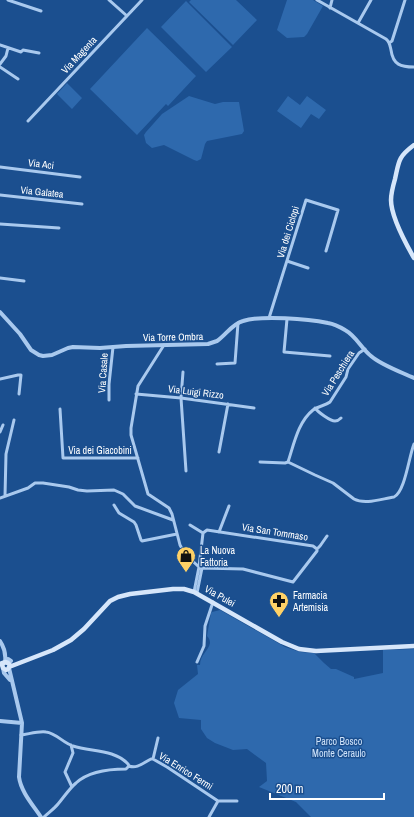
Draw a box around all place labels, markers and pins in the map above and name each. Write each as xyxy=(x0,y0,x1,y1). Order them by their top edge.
place label: La Nuova Fattoria xyxy=(200,544,236,569)
shop icon: La Nuova Fattoria xyxy=(175,545,197,573)
place label: Farmacia Artemisia xyxy=(292,589,329,614)
pharmacy icon: Farmacia Artemisia xyxy=(268,590,290,618)

